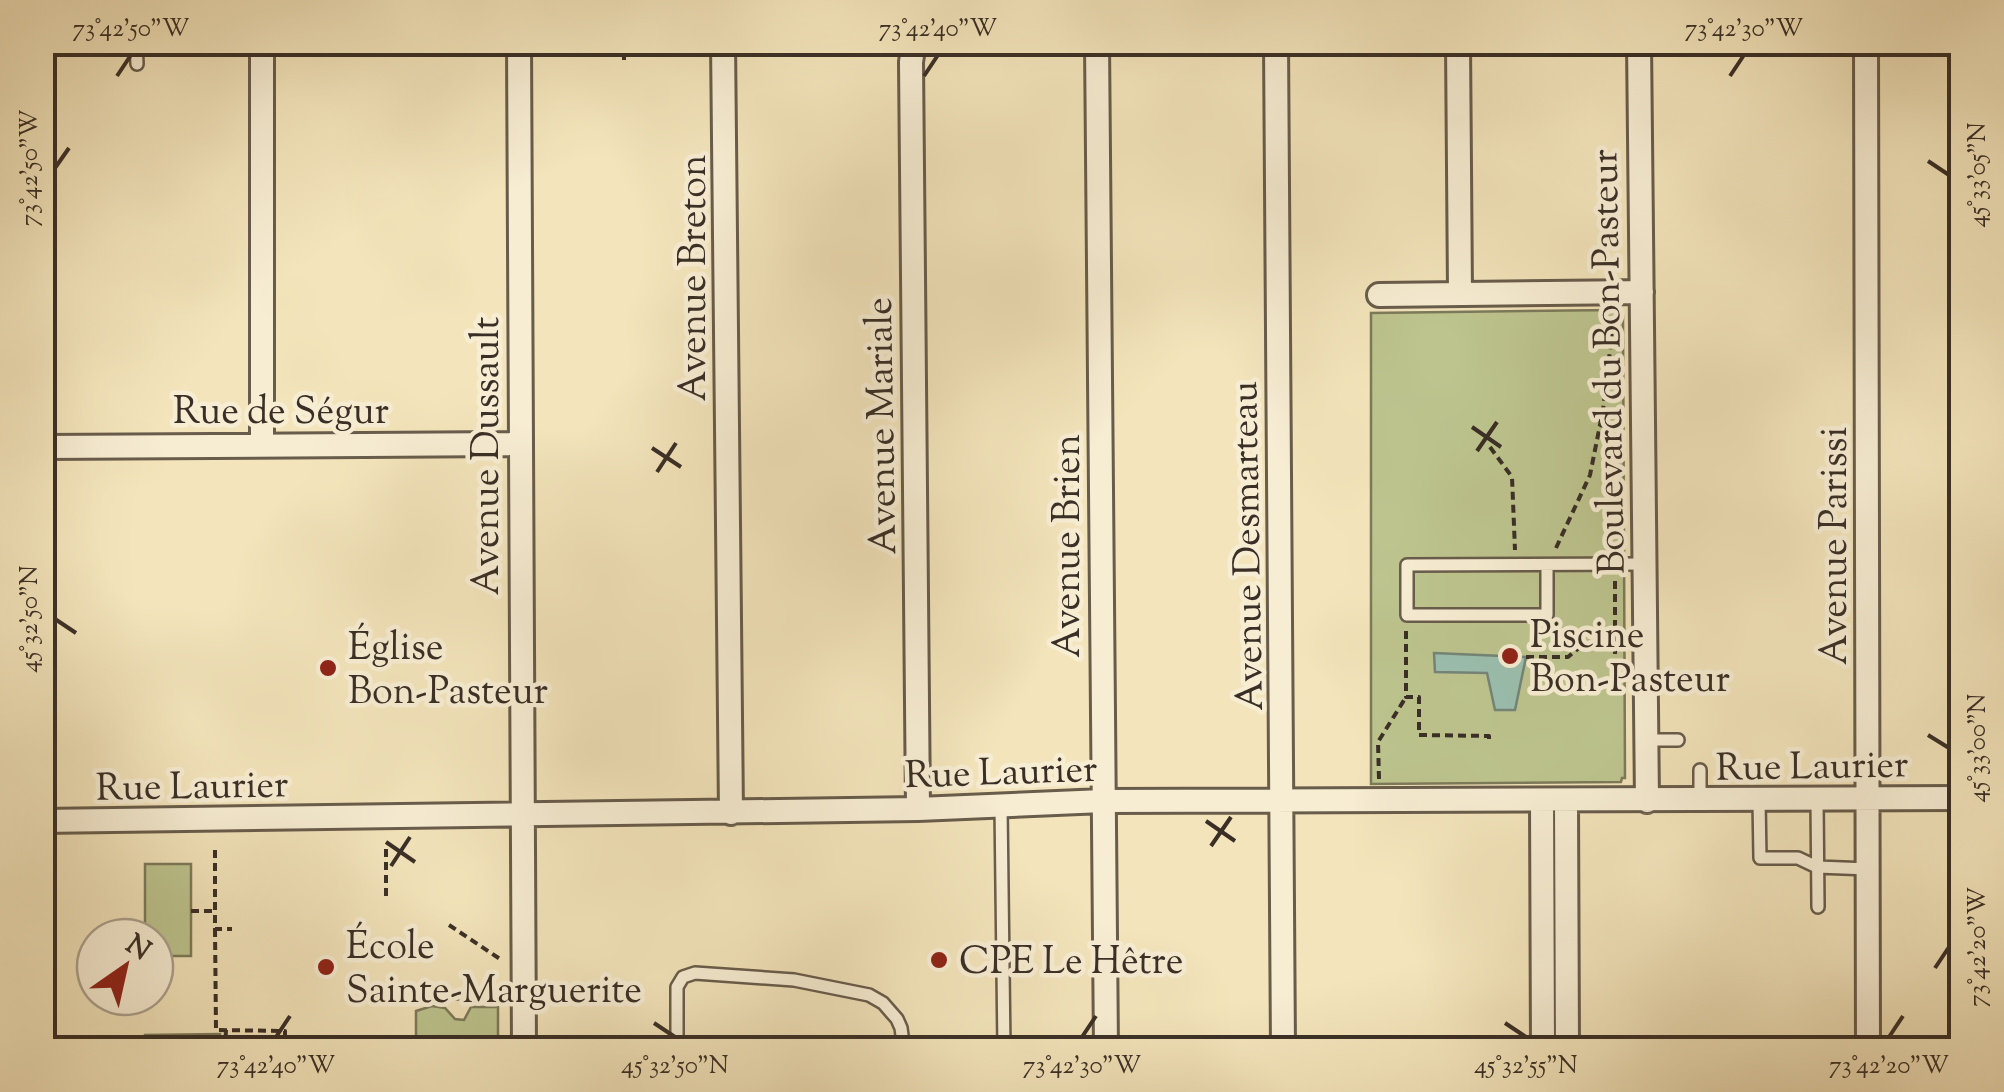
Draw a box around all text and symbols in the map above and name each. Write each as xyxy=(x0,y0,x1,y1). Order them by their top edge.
text: 73°42'50"W xyxy=(72,12,190,48)
text: 73°42'40"W xyxy=(879,12,997,48)
text: 73°42'30"W xyxy=(1685,12,1803,48)
text: 73°42'50"W xyxy=(13,109,49,227)
text: 45°33'05"N xyxy=(1961,122,1997,228)
street label: Boulevard du Bon-Pasteur xyxy=(1580,149,1642,575)
street label: Avenue Breton xyxy=(669,154,723,402)
street label: Avenue Mariale xyxy=(855,297,913,555)
street label: Avenue Dussault xyxy=(462,316,516,596)
street label: Avenue Desmarteau xyxy=(1220,380,1280,711)
street label: Rue de Ségur xyxy=(173,387,389,441)
street label: Avenue Parissi xyxy=(1810,427,1864,665)
street label: Avenue Brien xyxy=(1043,434,1097,658)
text: 45°32'50"N xyxy=(13,565,49,673)
place label: Piscine Bon-Pasteur xyxy=(1530,611,1730,709)
place label: Église Bon-Pasteur xyxy=(348,622,548,721)
marker: Piscine Bon-Pasteur xyxy=(1499,645,1521,667)
marker: Église Bon-Pasteur xyxy=(317,657,339,679)
text: 45°33'00"N xyxy=(1961,693,1997,803)
street label: Rue Laurier xyxy=(1715,740,1909,798)
street label: Rue Laurier xyxy=(904,745,1098,805)
street label: Rue Laurier xyxy=(95,760,289,818)
text: 73°42'20"W xyxy=(1961,887,1997,1007)
north arrow xyxy=(75,917,175,1017)
place label: École Sainte-Marguerite xyxy=(346,921,642,1020)
text: N xyxy=(117,926,158,972)
place label: CPE Le Hêtre xyxy=(959,937,1183,991)
marker: CPE Le Hêtre xyxy=(928,949,950,971)
marker: École Sainte-Marguerite xyxy=(315,956,337,978)
text: 73°42'40"W xyxy=(217,1049,335,1085)
text: 45°32'50"N xyxy=(621,1049,729,1085)
text: 73°42'30"W xyxy=(1023,1049,1141,1085)
text: 45°32'55"N xyxy=(1474,1049,1578,1085)
text: 73°42'20"W xyxy=(1829,1049,1949,1085)

